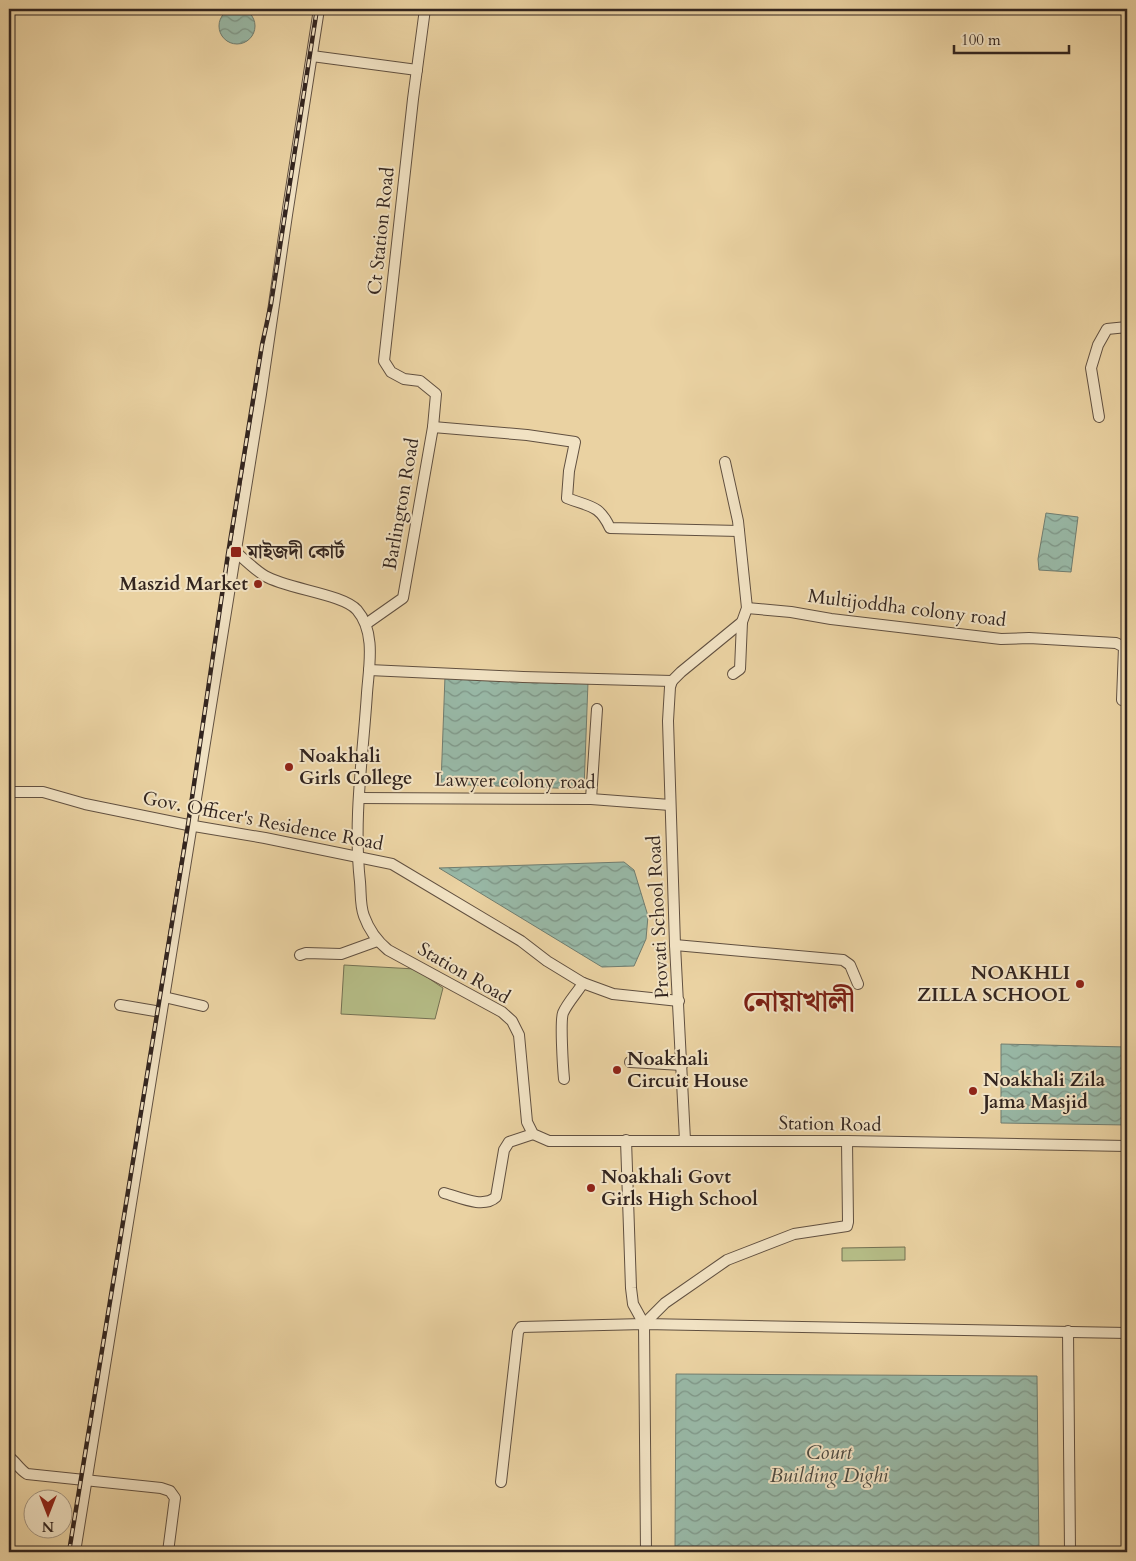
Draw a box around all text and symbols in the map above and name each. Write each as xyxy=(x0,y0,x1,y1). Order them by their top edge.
scale bar xyxy=(954,22,1068,54)
text: 100 m xyxy=(961,30,1001,50)
street label: Ct Station Road xyxy=(361,166,401,296)
street label: Barlington Road xyxy=(377,436,425,572)
place label: মাইজদী কোর্ট xyxy=(246,539,346,565)
marker: মাইজদী কোর্ট xyxy=(229,545,243,559)
place label: Maszid Market xyxy=(119,571,248,597)
marker: Maszid Market xyxy=(252,578,264,590)
street label: Multijoddha colony road xyxy=(806,583,1008,633)
place label: Noakhali Girls College xyxy=(299,743,412,791)
marker: Noakhali Girls College xyxy=(283,761,295,773)
street label: Lawyer colony road xyxy=(434,767,596,795)
street label: Gov. Officer's Residence Road xyxy=(140,785,386,857)
street label: Provati School Road xyxy=(641,835,675,999)
street label: Station Road xyxy=(413,936,515,1010)
place label: NOAKHLI ZILLA SCHOOL xyxy=(917,960,1070,1008)
marker: NOAKHLI ZILLA SCHOOL xyxy=(1074,978,1086,990)
district label: নোয়াখালী xyxy=(743,982,855,1022)
place label: Noakhali Circuit House xyxy=(627,1046,749,1094)
marker: Noakhali Circuit House xyxy=(611,1064,623,1076)
place label: Noakhali Zila Jama Masjid xyxy=(980,1067,1106,1115)
marker: Noakhali Zila Jama Masjid xyxy=(967,1085,979,1097)
street label: Station Road xyxy=(778,1110,882,1138)
place label: Noakhali Govt Girls High School xyxy=(601,1164,758,1212)
marker: Noakhali Govt Girls High School xyxy=(585,1182,597,1194)
water label: Court Building Dighi xyxy=(770,1439,889,1489)
north arrow xyxy=(22,1488,72,1538)
text: N xyxy=(42,1517,54,1536)

